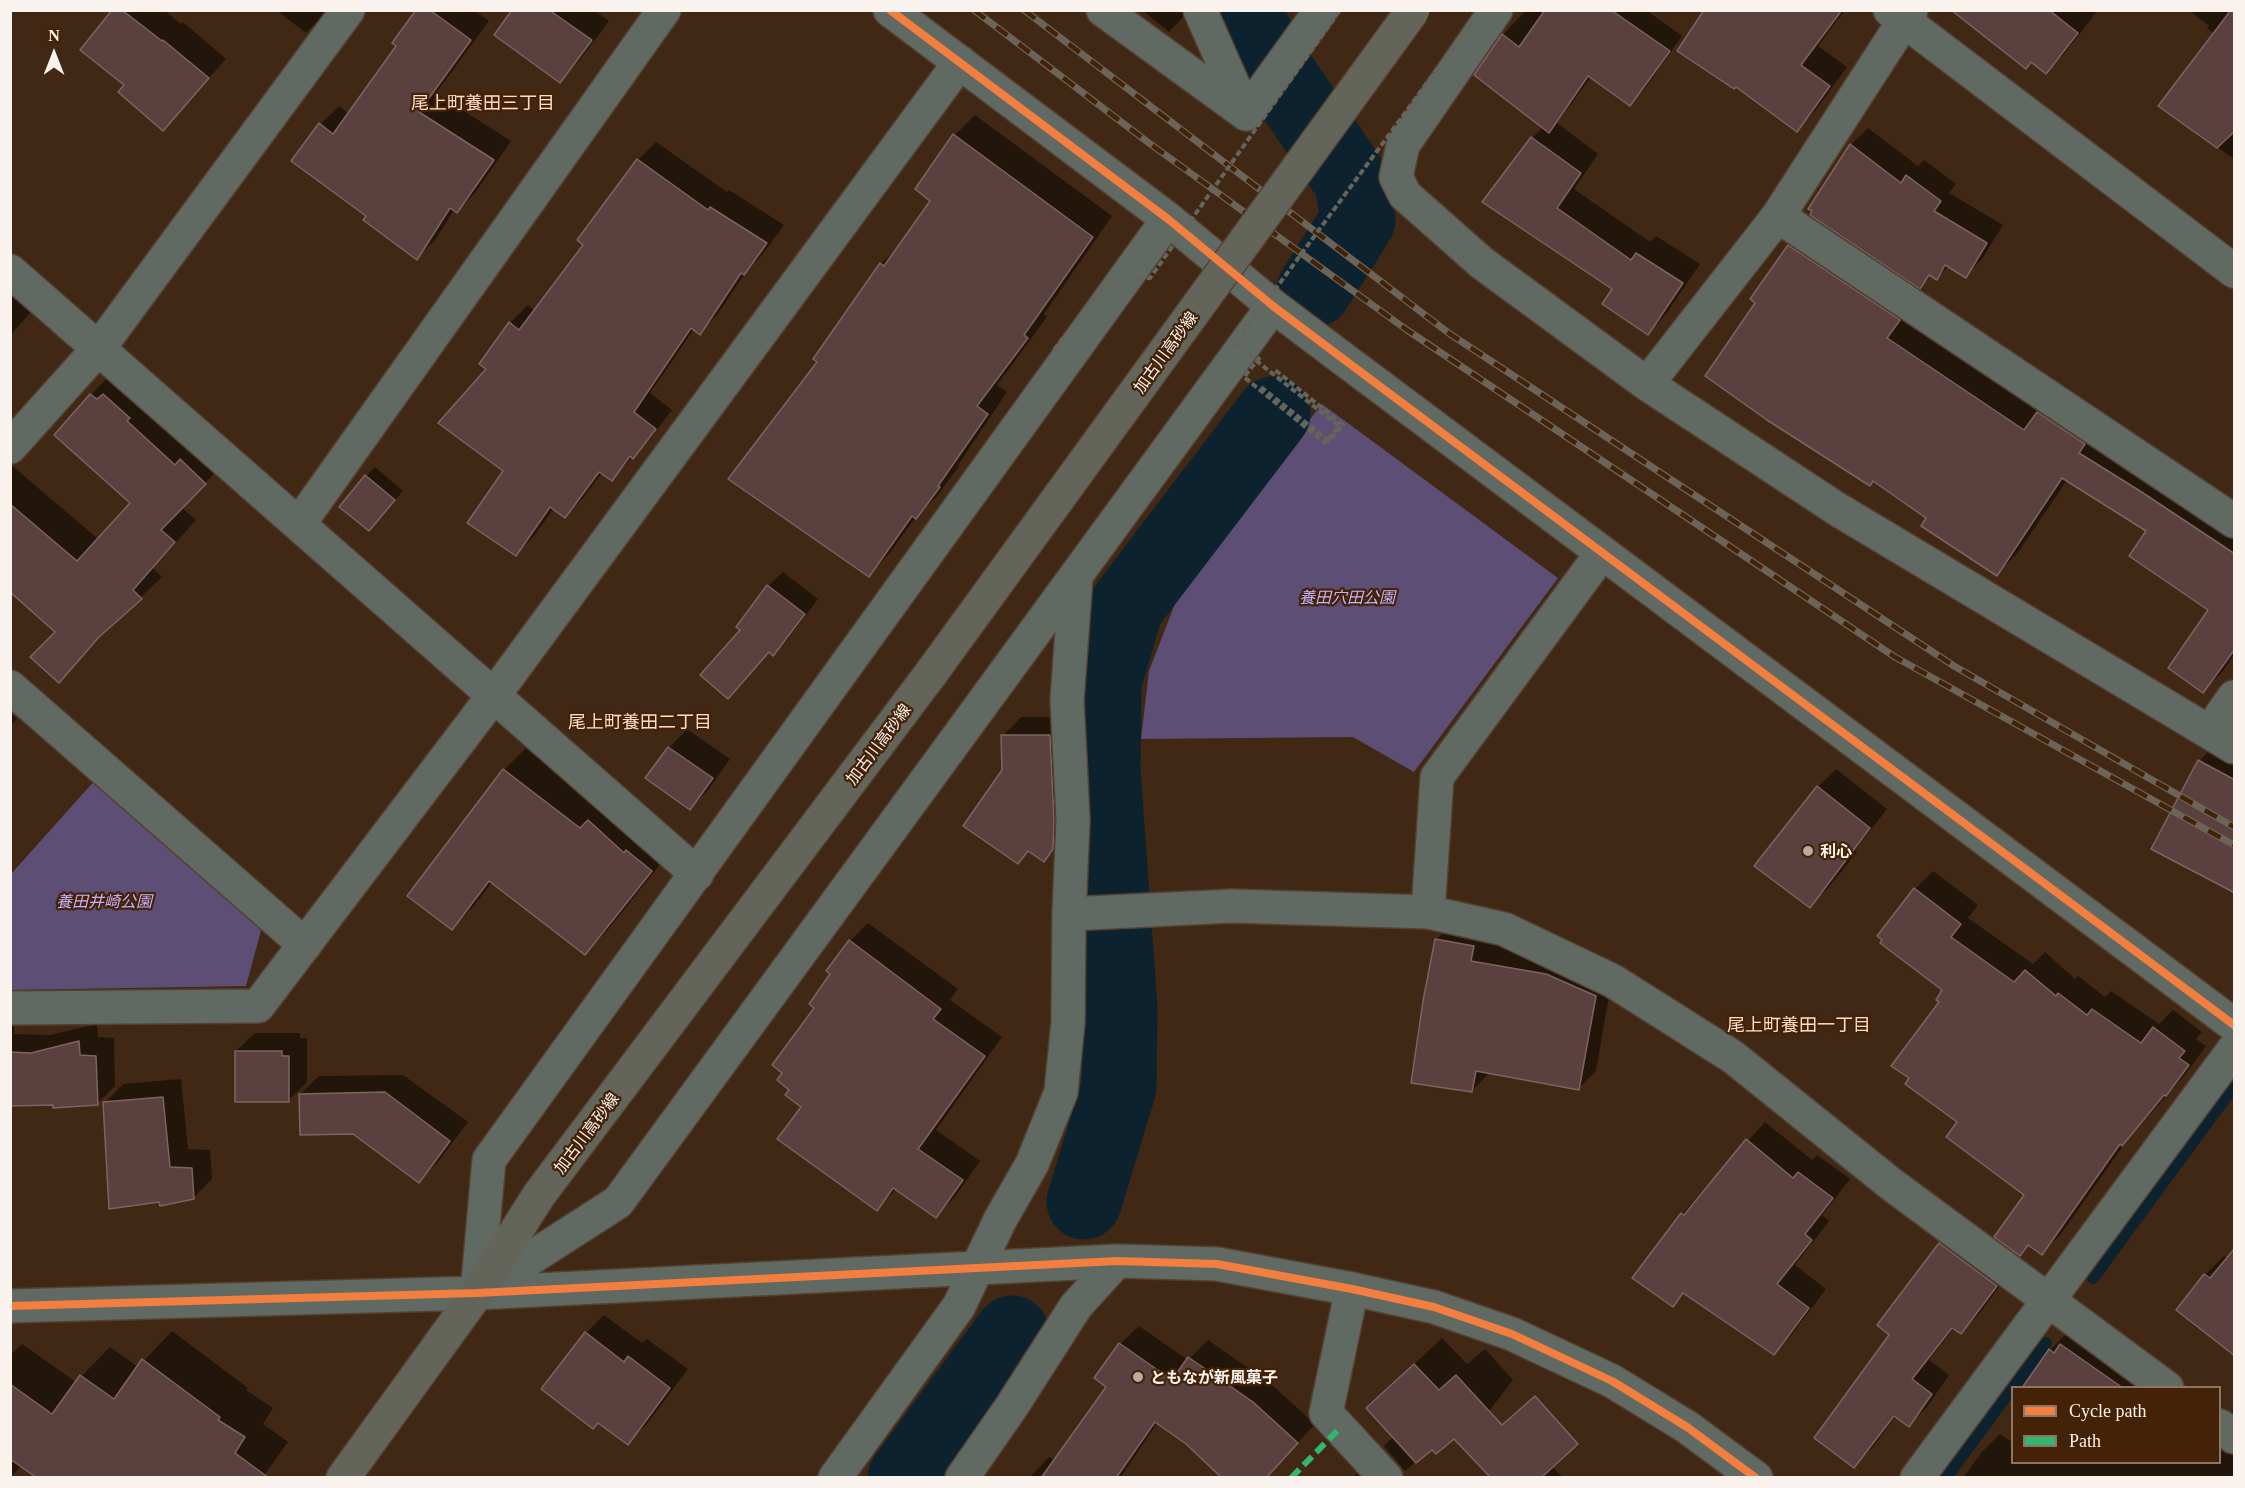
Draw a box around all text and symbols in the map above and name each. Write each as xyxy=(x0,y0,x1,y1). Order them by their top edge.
north arrow xyxy=(24,24,84,84)
text: N xyxy=(48,27,60,44)
district label: 尾上町養田三丁目 xyxy=(411,91,555,113)
street label: 加古川高砂線 xyxy=(1129,308,1201,396)
park label: 養田穴田公園 xyxy=(1299,587,1395,607)
street label: 加古川高砂線 xyxy=(841,700,915,788)
district label: 尾上町養田二丁目 xyxy=(568,710,712,732)
place label: 利心 xyxy=(1820,841,1852,861)
marker: 利心 xyxy=(1801,844,1815,858)
park label: 養田井崎公園 xyxy=(56,891,152,911)
district label: 尾上町養田一丁目 xyxy=(1727,1013,1871,1035)
street label: 加古川高砂線 xyxy=(549,1089,623,1177)
place label: ともなが新風菓子 xyxy=(1150,1367,1278,1387)
marker: ともなが新風菓子 xyxy=(1131,1370,1145,1384)
legend xyxy=(2011,1386,2221,1464)
text: Cycle path xyxy=(2069,1401,2146,1421)
text: Path xyxy=(2069,1431,2101,1451)

